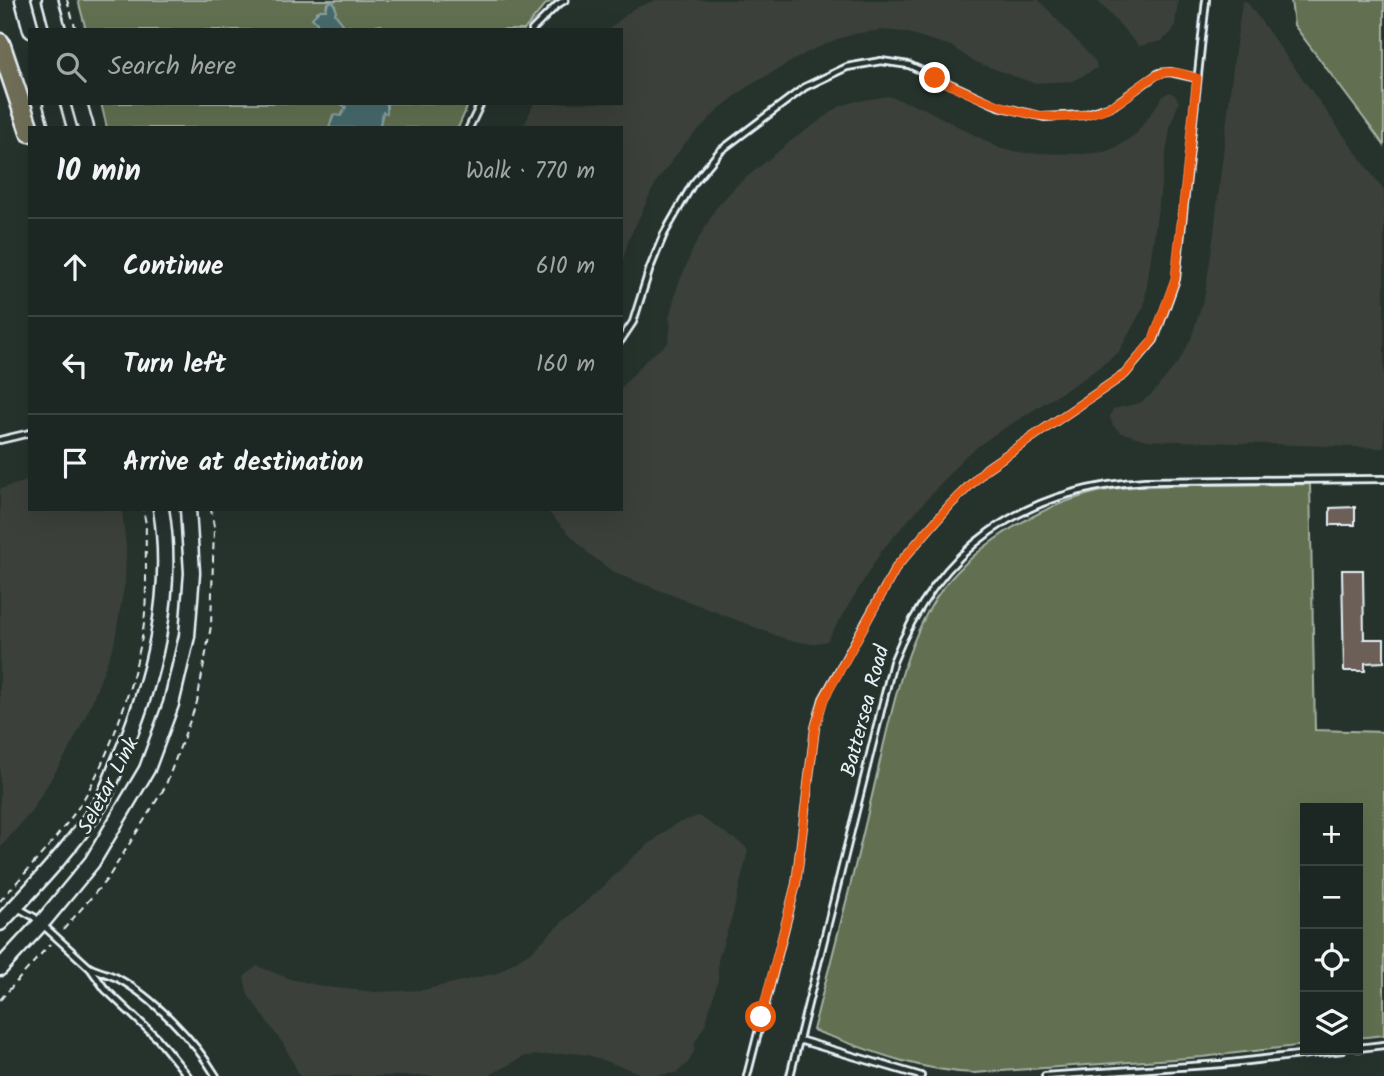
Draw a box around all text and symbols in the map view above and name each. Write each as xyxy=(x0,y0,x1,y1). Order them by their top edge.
search box xyxy=(28,28,623,105)
text: Search here xyxy=(108,46,236,88)
icon: search xyxy=(52,48,90,86)
route end xyxy=(919,62,950,93)
text: 10 min xyxy=(56,148,141,196)
text: Walk · 770 m xyxy=(466,154,595,190)
text: Continue xyxy=(123,246,224,288)
icon: ahead xyxy=(56,248,94,286)
text: 610 m xyxy=(536,249,595,285)
text: Turn left xyxy=(123,344,226,386)
icon: left xyxy=(56,346,94,384)
text: 160 m xyxy=(536,347,595,383)
text: Arrive at destination xyxy=(123,442,363,484)
icon: arrive xyxy=(56,444,94,482)
street label: Battersea Road xyxy=(833,641,899,780)
street label: Seletar Link xyxy=(70,731,149,841)
map controls xyxy=(1300,803,1363,1055)
button: + xyxy=(1300,803,1363,866)
button: − xyxy=(1300,866,1363,929)
button: locate xyxy=(1300,929,1363,992)
button: layers xyxy=(1300,992,1363,1055)
route start xyxy=(745,1001,776,1032)

